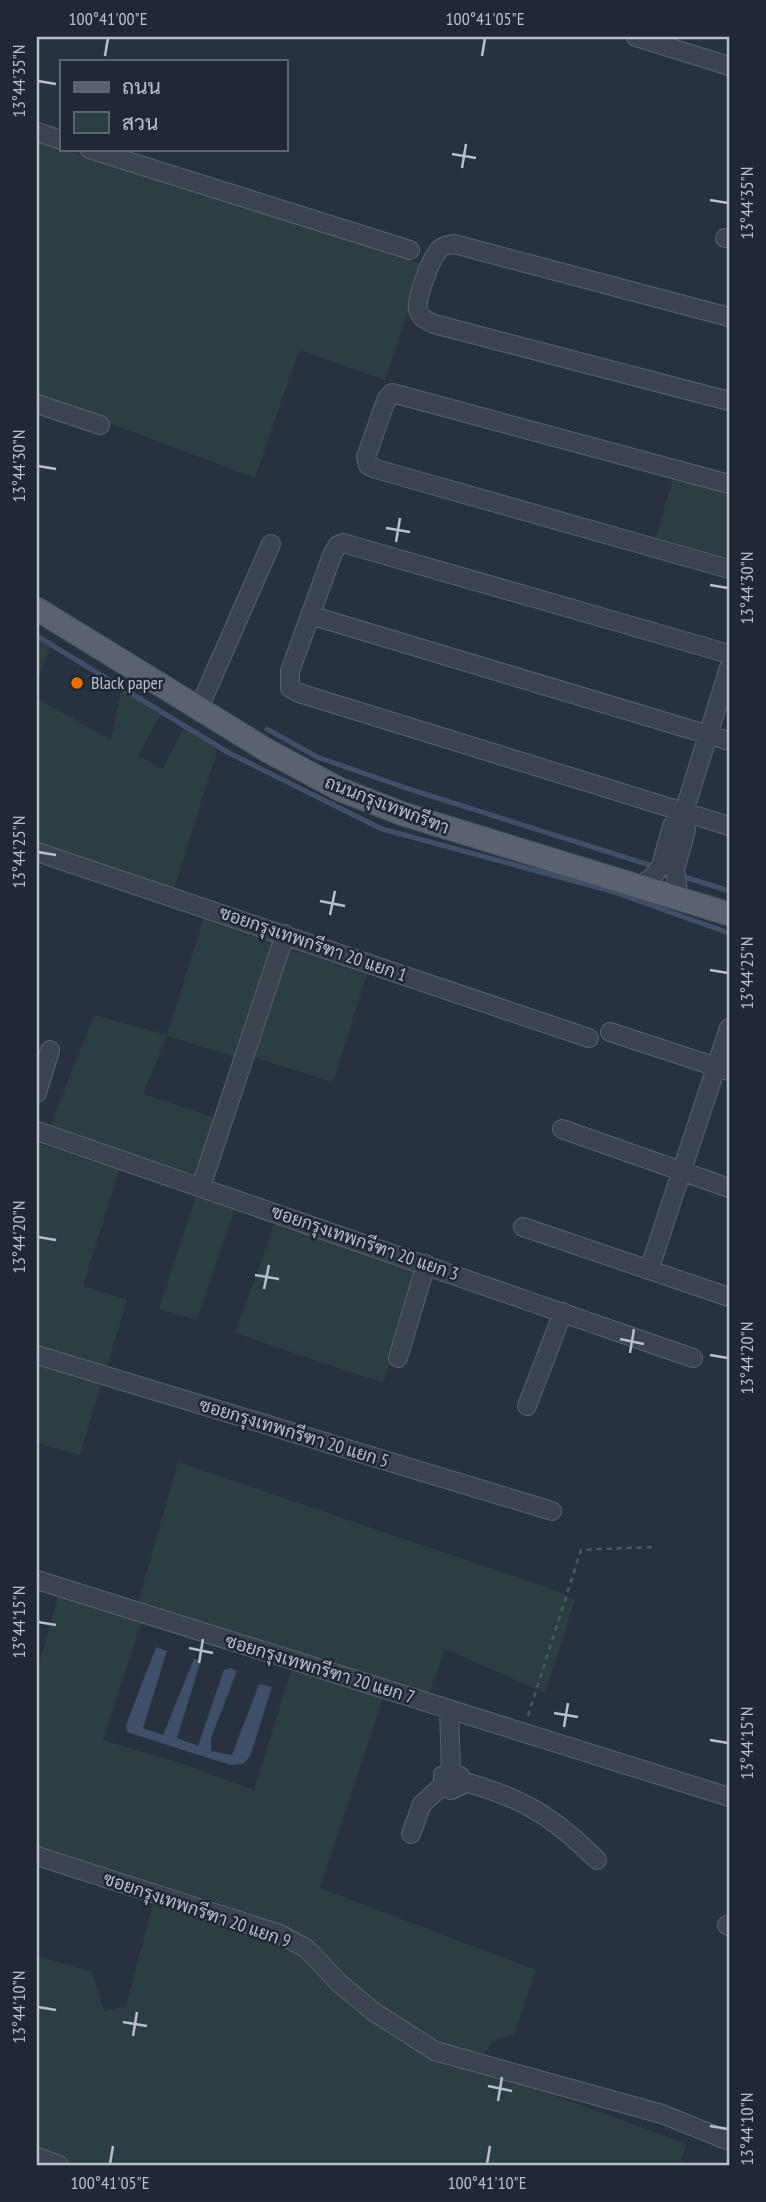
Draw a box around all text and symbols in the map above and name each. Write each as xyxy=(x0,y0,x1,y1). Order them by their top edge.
text: 100°41'00"E xyxy=(69,7,147,30)
text: 100°41'05"E xyxy=(446,7,524,30)
text: 13°44'35"N xyxy=(7,45,30,117)
legend xyxy=(60,60,287,150)
text: ถนน xyxy=(122,73,161,100)
text: สวน xyxy=(122,109,158,136)
text: 13°44'35"N xyxy=(735,167,758,239)
text: 13°44'30"N xyxy=(7,430,30,502)
text: 13°44'30"N xyxy=(735,552,758,624)
place label: Black paper xyxy=(91,671,163,694)
marker: Black paper xyxy=(69,675,85,691)
street label: ถนนกรุงเทพกรีฑา xyxy=(321,769,453,840)
text: 13°44'25"N xyxy=(7,816,30,888)
street label: ซอยกรุงเทพกรีฑา 20 แยก 1 xyxy=(216,900,410,987)
text: 13°44'25"N xyxy=(735,937,758,1009)
street label: ซอยกรุงเทพกรีฑา 20 แยก 3 xyxy=(268,1199,462,1286)
text: 13°44'20"N xyxy=(7,1201,30,1273)
text: 13°44'20"N xyxy=(735,1322,758,1394)
street label: ซอยกรุงเทพกรีฑา 20 แยก 5 xyxy=(196,1392,392,1473)
text: 13°44'15"N xyxy=(7,1586,30,1658)
street label: ซอยกรุงเทพกรีฑา 20 แยก 7 xyxy=(222,1628,418,1709)
text: 13°44'15"N xyxy=(735,1707,758,1779)
street label: ซอยกรุงเทพกรีฑา 20 แยก 9 xyxy=(100,1866,294,1953)
text: 13°44'10"N xyxy=(7,1971,30,2043)
text: 13°44'10"N xyxy=(735,2093,758,2165)
text: 100°41'05"E xyxy=(71,2171,149,2194)
text: 100°41'10"E xyxy=(448,2171,526,2194)

